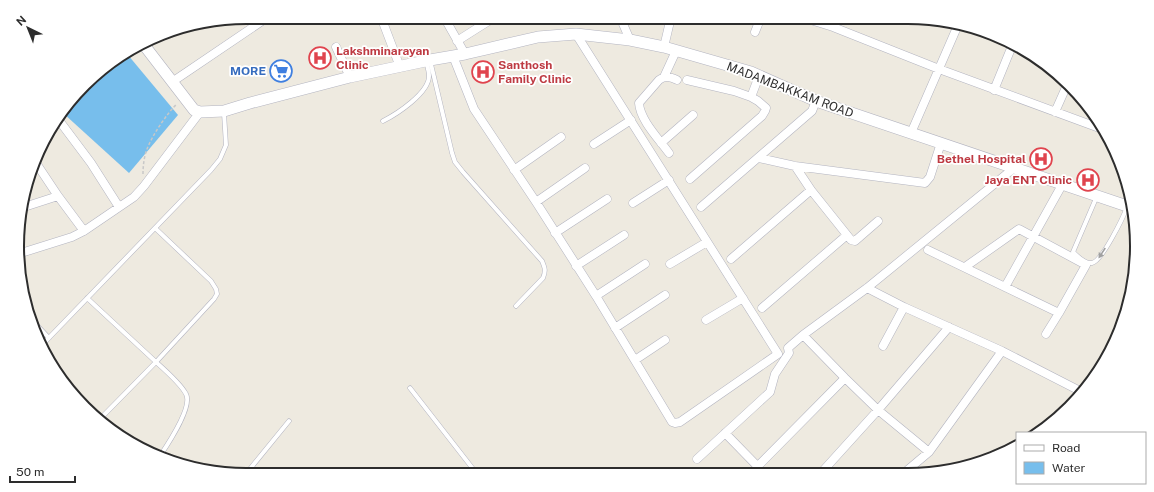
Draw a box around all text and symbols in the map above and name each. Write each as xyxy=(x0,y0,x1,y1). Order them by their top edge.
north arrow xyxy=(8,8,48,48)
text: N xyxy=(14,13,28,28)
place label: Lakshminarayan Clinic xyxy=(336,44,430,72)
hospital icon: Lakshminarayan Clinic xyxy=(307,45,333,71)
supermarket icon: MORE xyxy=(268,58,294,84)
place label: Santhosh Family Clinic xyxy=(498,58,572,86)
hospital icon: Santhosh Family Clinic xyxy=(470,59,496,85)
street label: MADAMBAKKAM ROAD xyxy=(725,59,855,121)
place label: MORE xyxy=(230,64,266,78)
hospital icon: Bethel Hospital xyxy=(1028,146,1054,172)
place label: Bethel Hospital xyxy=(937,152,1026,166)
hospital icon: Jaya ENT Clinic xyxy=(1075,167,1101,193)
place label: Jaya ENT Clinic xyxy=(985,173,1072,187)
one-way arrow xyxy=(1099,247,1106,259)
legend xyxy=(1016,432,1146,484)
text: Road xyxy=(1052,441,1080,455)
scale bar xyxy=(10,458,75,484)
text: Water xyxy=(1052,461,1086,475)
text: 50 m xyxy=(16,465,44,479)

